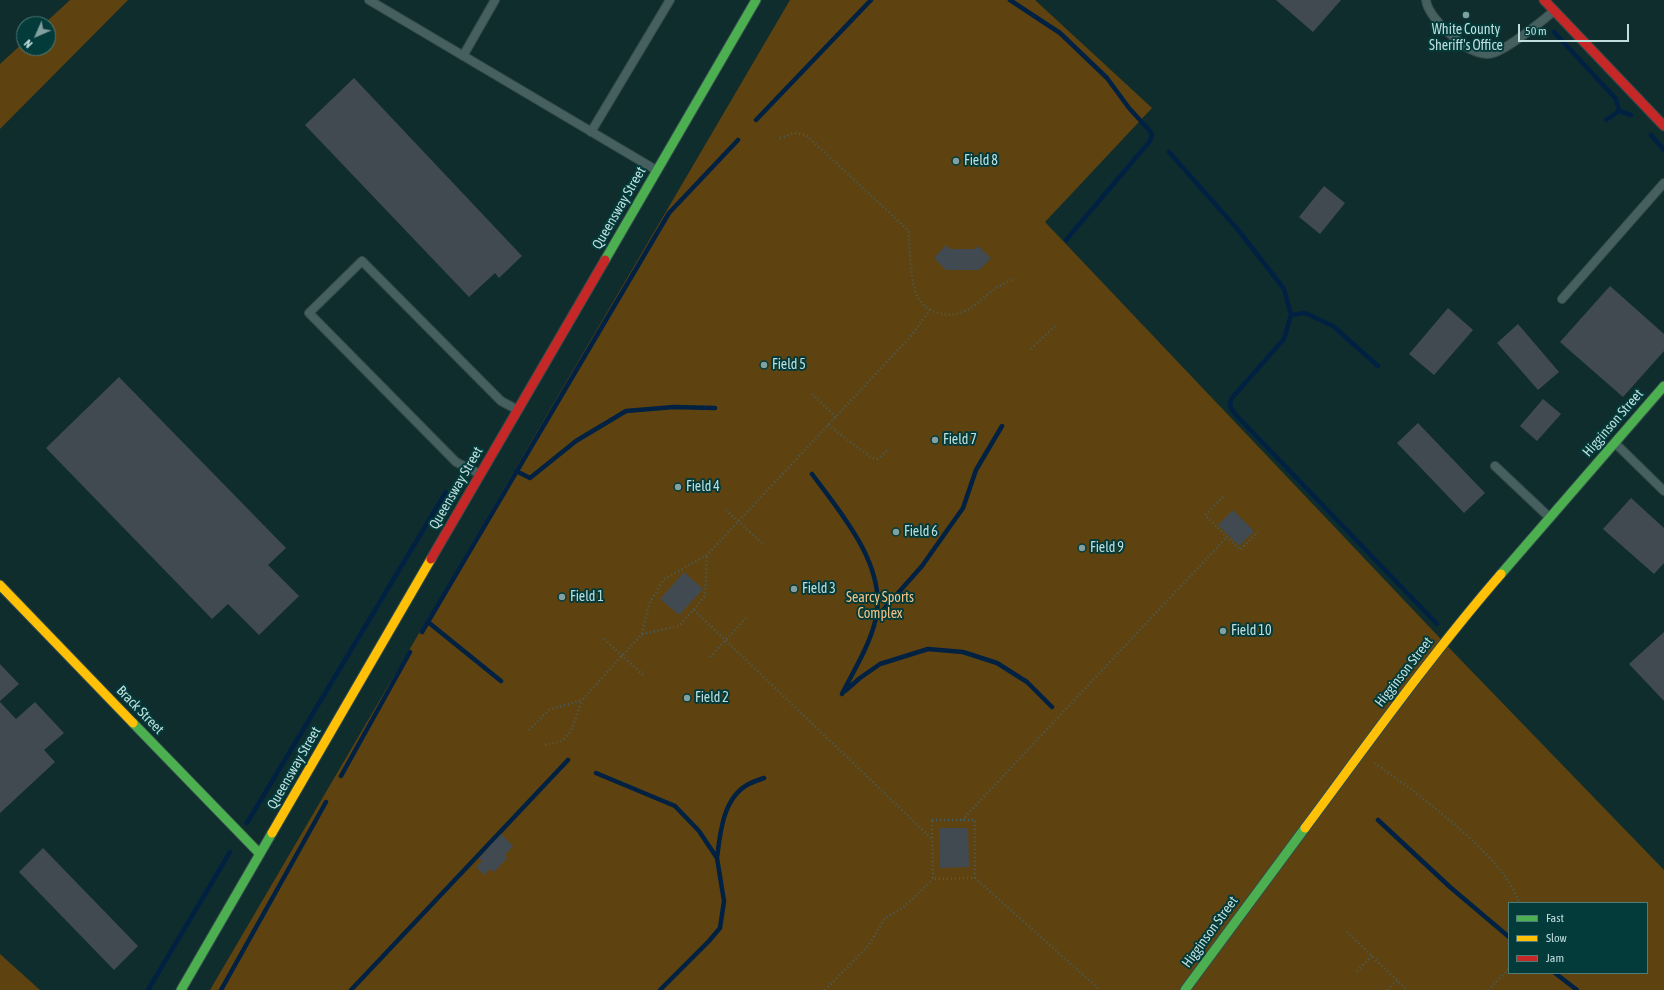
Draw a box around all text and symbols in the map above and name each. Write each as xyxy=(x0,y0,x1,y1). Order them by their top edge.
marker: White County Sheriff's Office xyxy=(1461,10,1471,20)
north arrow xyxy=(16,16,56,56)
scale bar xyxy=(1520,16,1631,42)
place label: White County Sheriff's Office xyxy=(1429,22,1503,54)
text: 50 m xyxy=(1525,24,1547,38)
text: N xyxy=(22,37,35,50)
place label: Field 8 xyxy=(964,153,998,169)
marker: Field 8 xyxy=(951,156,961,166)
street label: Queensway Street xyxy=(589,164,649,252)
place label: Field 5 xyxy=(772,357,806,373)
marker: Field 5 xyxy=(759,360,769,370)
street label: Higginson Street xyxy=(1579,386,1647,460)
place label: Field 7 xyxy=(943,432,977,448)
marker: Field 7 xyxy=(930,435,940,445)
street label: Queensway Street xyxy=(426,444,486,532)
place label: Field 4 xyxy=(686,479,720,495)
marker: Field 4 xyxy=(673,482,683,492)
place label: Field 6 xyxy=(904,524,938,540)
marker: Field 6 xyxy=(891,527,901,537)
place label: Field 9 xyxy=(1090,540,1124,556)
marker: Field 9 xyxy=(1077,543,1087,553)
place label: Field 3 xyxy=(802,581,836,597)
marker: Field 3 xyxy=(789,584,799,594)
place label: Field 1 xyxy=(570,589,604,605)
park label: Searcy Sports Complex xyxy=(846,590,914,622)
marker: Field 1 xyxy=(557,592,567,602)
place label: Field 10 xyxy=(1231,623,1272,639)
marker: Field 10 xyxy=(1218,626,1228,636)
street label: Higginson Street xyxy=(1372,634,1436,710)
street label: Brack Street xyxy=(113,682,167,738)
place label: Field 2 xyxy=(695,690,729,706)
marker: Field 2 xyxy=(682,693,692,703)
street label: Queensway Street xyxy=(264,724,324,812)
street label: Higginson Street xyxy=(1178,893,1242,971)
legend xyxy=(1508,902,1648,974)
text: Fast xyxy=(1546,911,1564,925)
text: Slow xyxy=(1546,931,1567,945)
text: Jam xyxy=(1546,951,1564,965)

